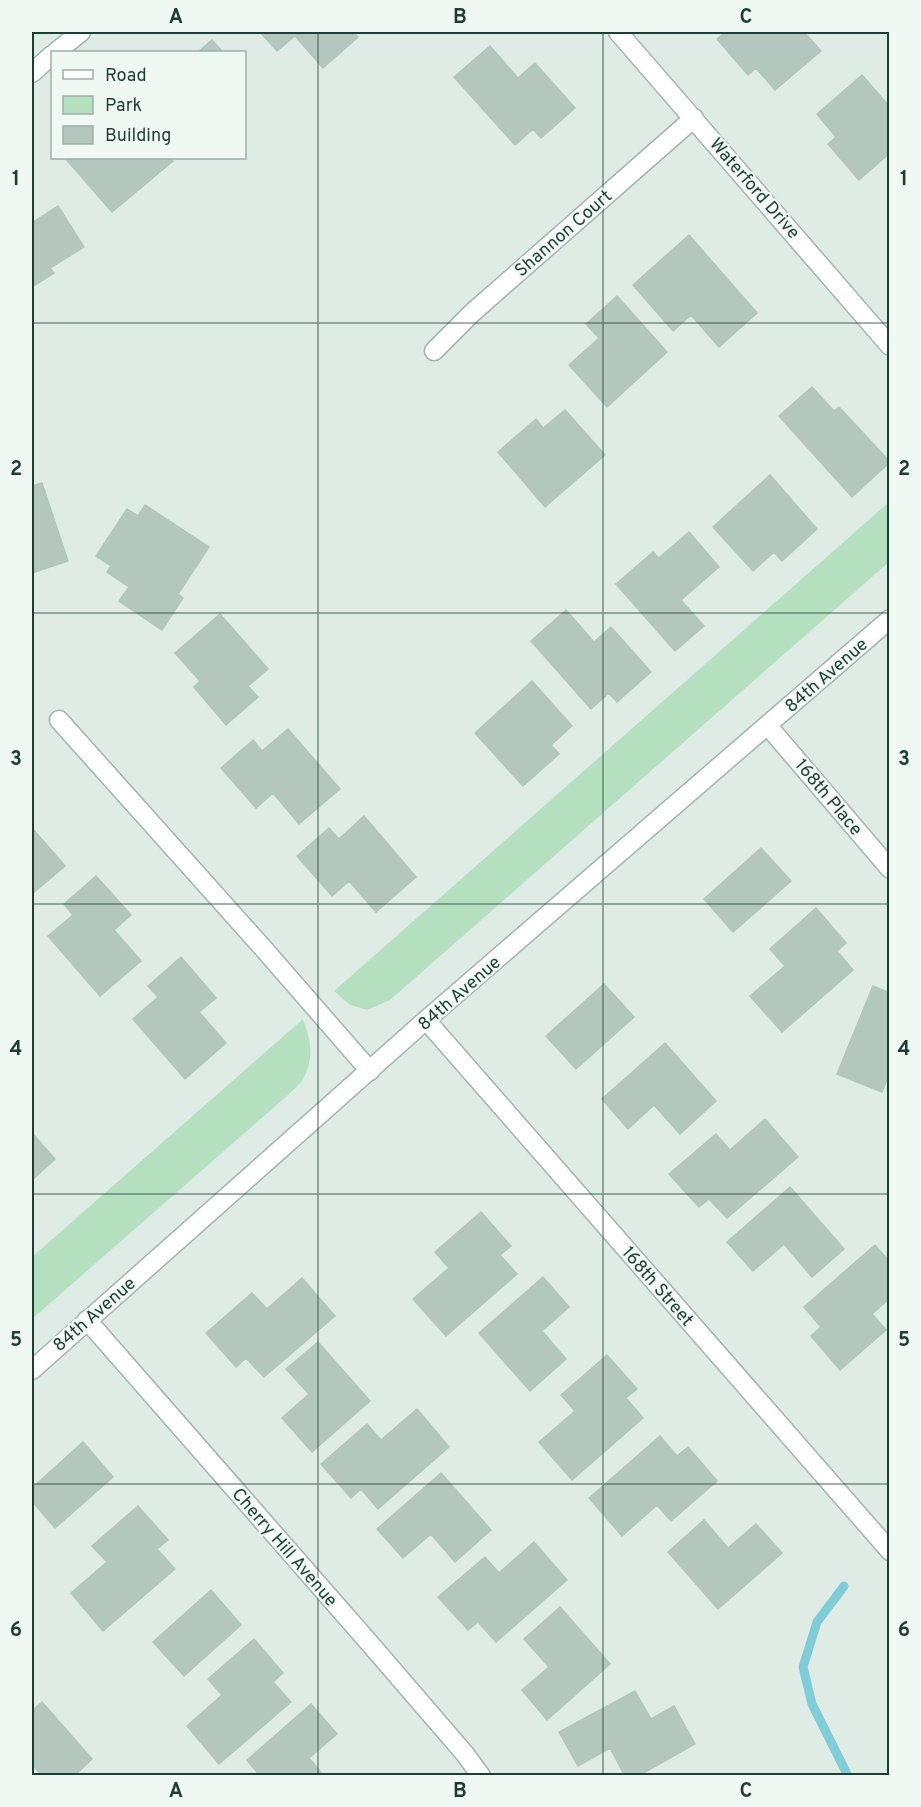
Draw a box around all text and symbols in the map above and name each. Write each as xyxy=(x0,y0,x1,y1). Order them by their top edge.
text: A xyxy=(169,5,183,31)
text: B xyxy=(453,5,467,31)
text: C xyxy=(740,5,752,31)
legend xyxy=(51,51,246,159)
text: Road xyxy=(105,65,147,88)
text: Park xyxy=(105,95,142,118)
text: Building xyxy=(105,125,171,148)
street label: Waterford Drive xyxy=(704,134,804,244)
text: 1 xyxy=(12,167,20,193)
text: 1 xyxy=(900,167,908,193)
street label: Shannon Court xyxy=(510,185,618,283)
text: 2 xyxy=(10,457,22,483)
text: 2 xyxy=(898,457,910,483)
street label: 84th Avenue xyxy=(781,634,873,718)
text: 3 xyxy=(10,747,22,773)
text: 3 xyxy=(898,747,910,773)
street label: 168th Place xyxy=(789,755,867,841)
street label: 84th Avenue xyxy=(414,952,506,1036)
text: 4 xyxy=(10,1037,22,1063)
text: 4 xyxy=(898,1037,910,1063)
street label: 168th Street xyxy=(616,1242,698,1332)
street label: 84th Avenue xyxy=(49,1273,141,1357)
text: 5 xyxy=(10,1328,22,1354)
text: 5 xyxy=(898,1328,910,1354)
street label: Cherry Hill Avenue xyxy=(226,1484,342,1612)
text: 6 xyxy=(10,1618,22,1644)
text: 6 xyxy=(898,1618,910,1644)
text: A xyxy=(169,1779,183,1805)
text: B xyxy=(453,1779,467,1805)
text: C xyxy=(740,1779,752,1805)

